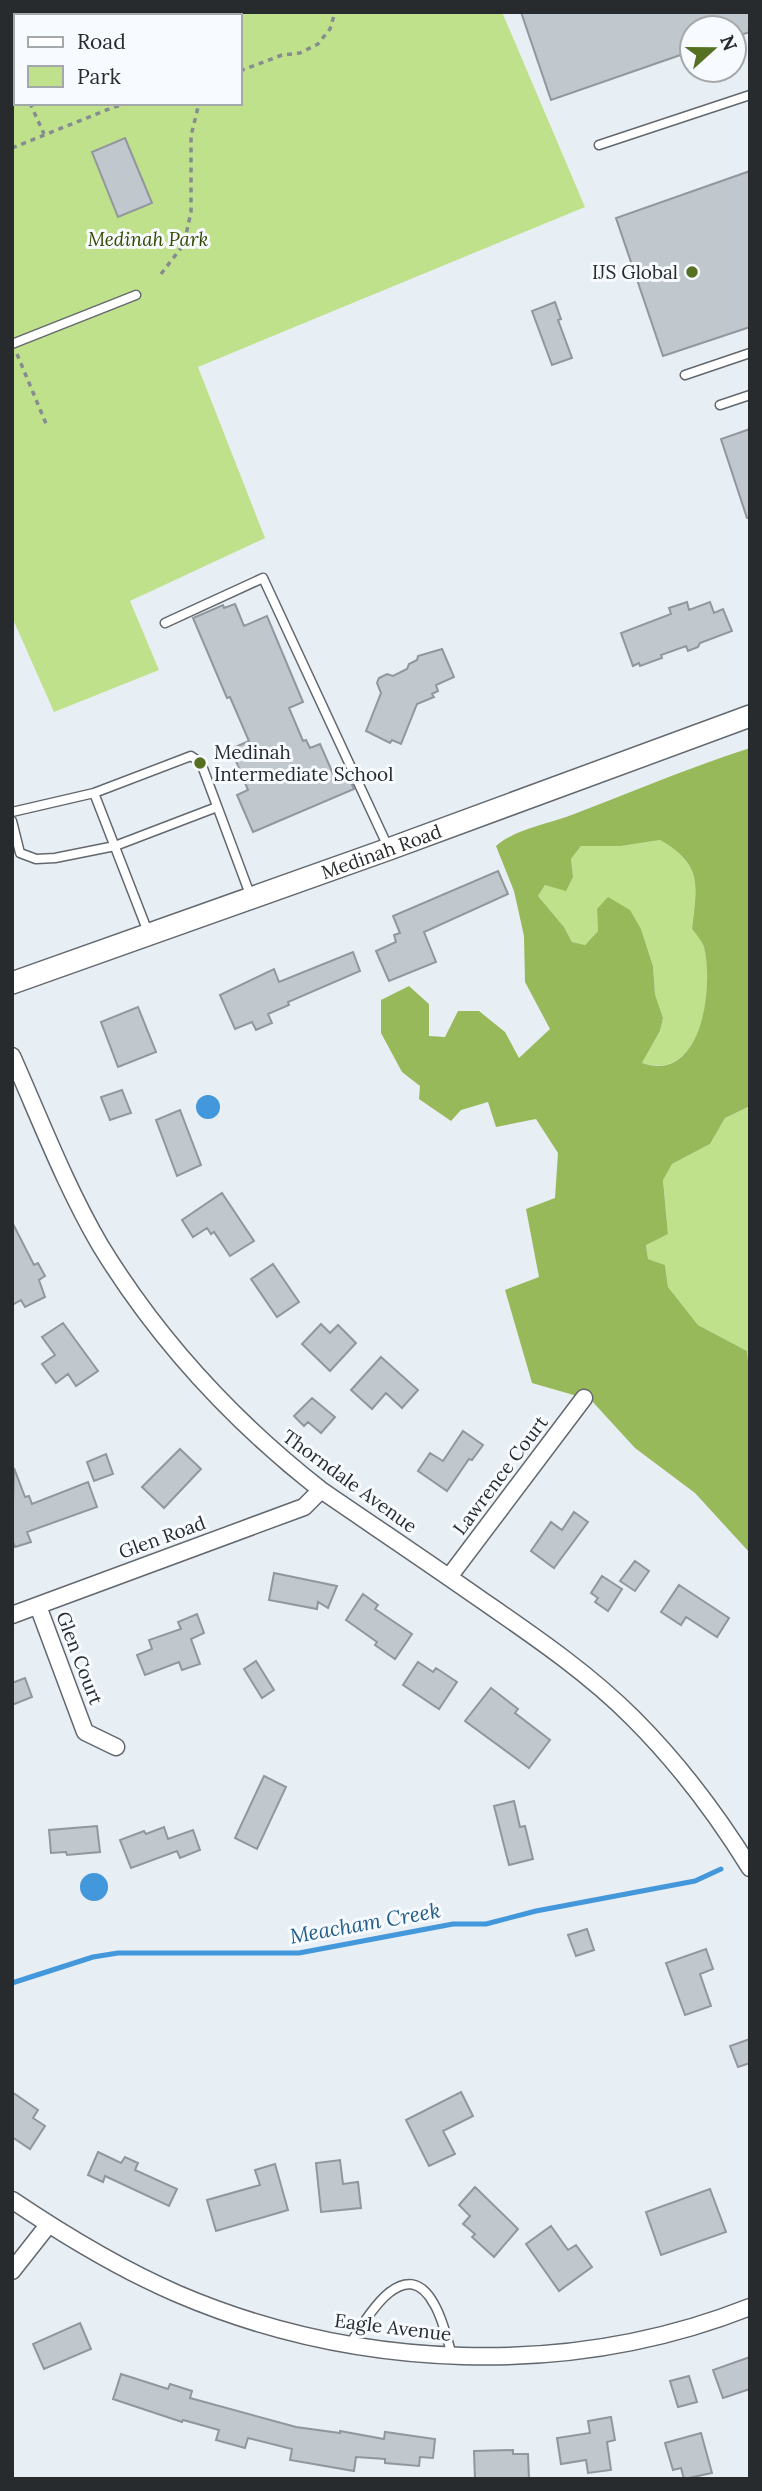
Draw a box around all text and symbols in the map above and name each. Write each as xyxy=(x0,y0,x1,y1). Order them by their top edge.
legend xyxy=(14,14,242,105)
north arrow xyxy=(678,14,748,84)
text: Road xyxy=(77,28,126,55)
text: N xyxy=(715,32,743,54)
text: Park xyxy=(77,63,121,90)
park label: Medinah Park xyxy=(88,227,208,251)
place label: IJS Global xyxy=(592,260,678,284)
marker: IJS Global xyxy=(684,264,700,280)
place label: Medinah Intermediate School xyxy=(214,740,393,786)
marker: Medinah Intermediate School xyxy=(192,755,208,771)
street label: Medinah Road xyxy=(318,819,445,884)
street label: Lawrence Court xyxy=(447,1410,553,1539)
street label: Thorndale Avenue xyxy=(278,1424,422,1538)
street label: Glen Road xyxy=(115,1510,209,1564)
street label: Glen Court xyxy=(51,1608,109,1709)
water label: Meacham Creek xyxy=(288,1896,443,1950)
street label: Eagle Avenue xyxy=(333,2308,453,2346)

